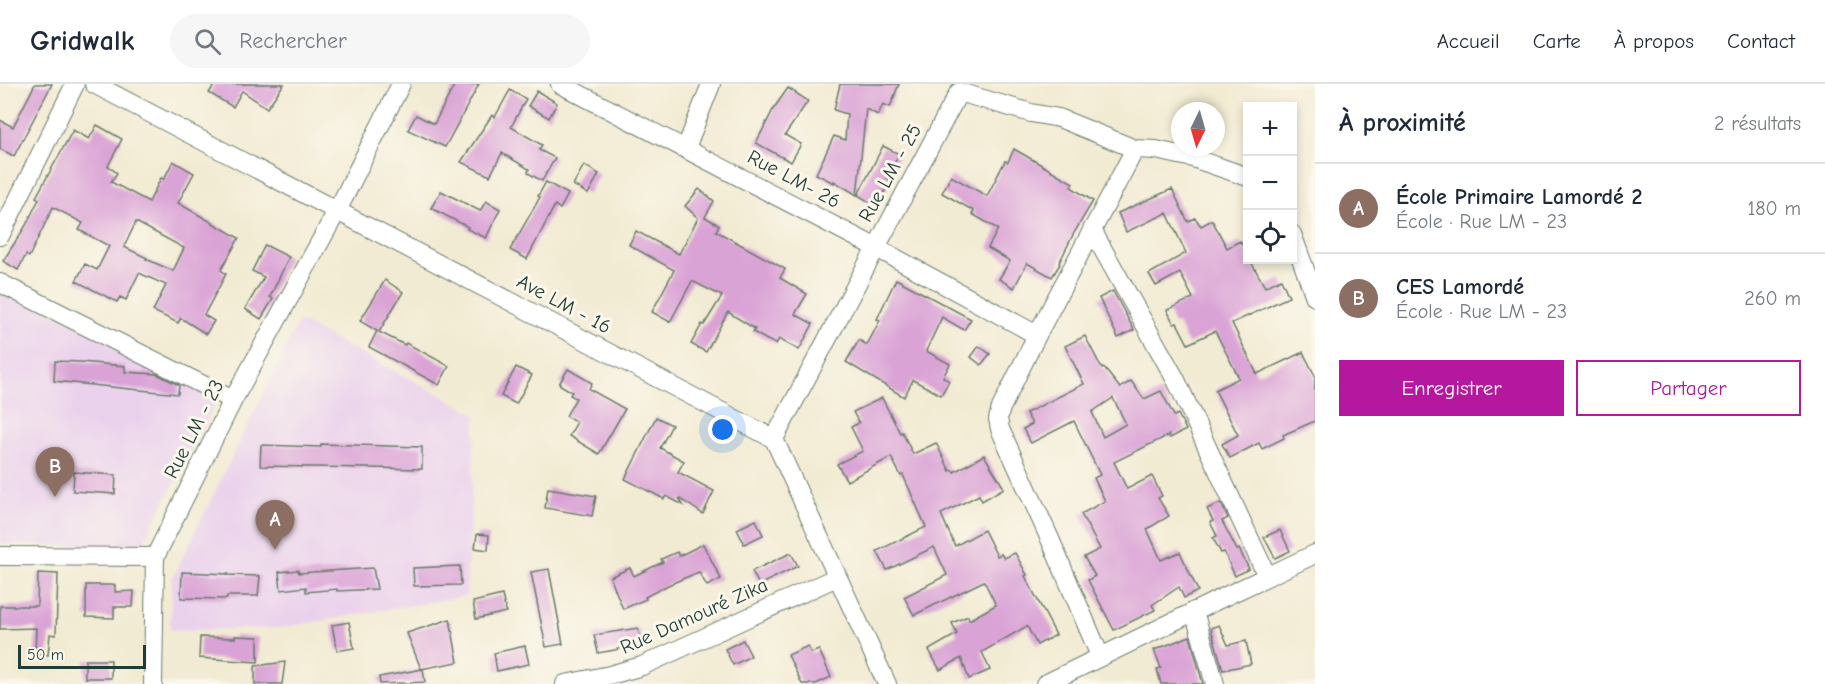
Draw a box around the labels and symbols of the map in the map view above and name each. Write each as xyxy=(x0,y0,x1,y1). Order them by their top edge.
north arrow xyxy=(1171,102,1225,156)
street label: Rue LM - 25 xyxy=(854,120,926,226)
street label: Rue LM- 26 xyxy=(744,145,844,213)
street label: Ave LM - 16 xyxy=(513,270,615,338)
street label: Rue LM - 23 xyxy=(159,376,229,482)
your location xyxy=(708,415,737,444)
pin: B xyxy=(36,448,74,497)
pin: A xyxy=(256,500,294,550)
street label: Rue Damouré Zika xyxy=(617,573,771,659)
scale bar xyxy=(18,642,146,670)

